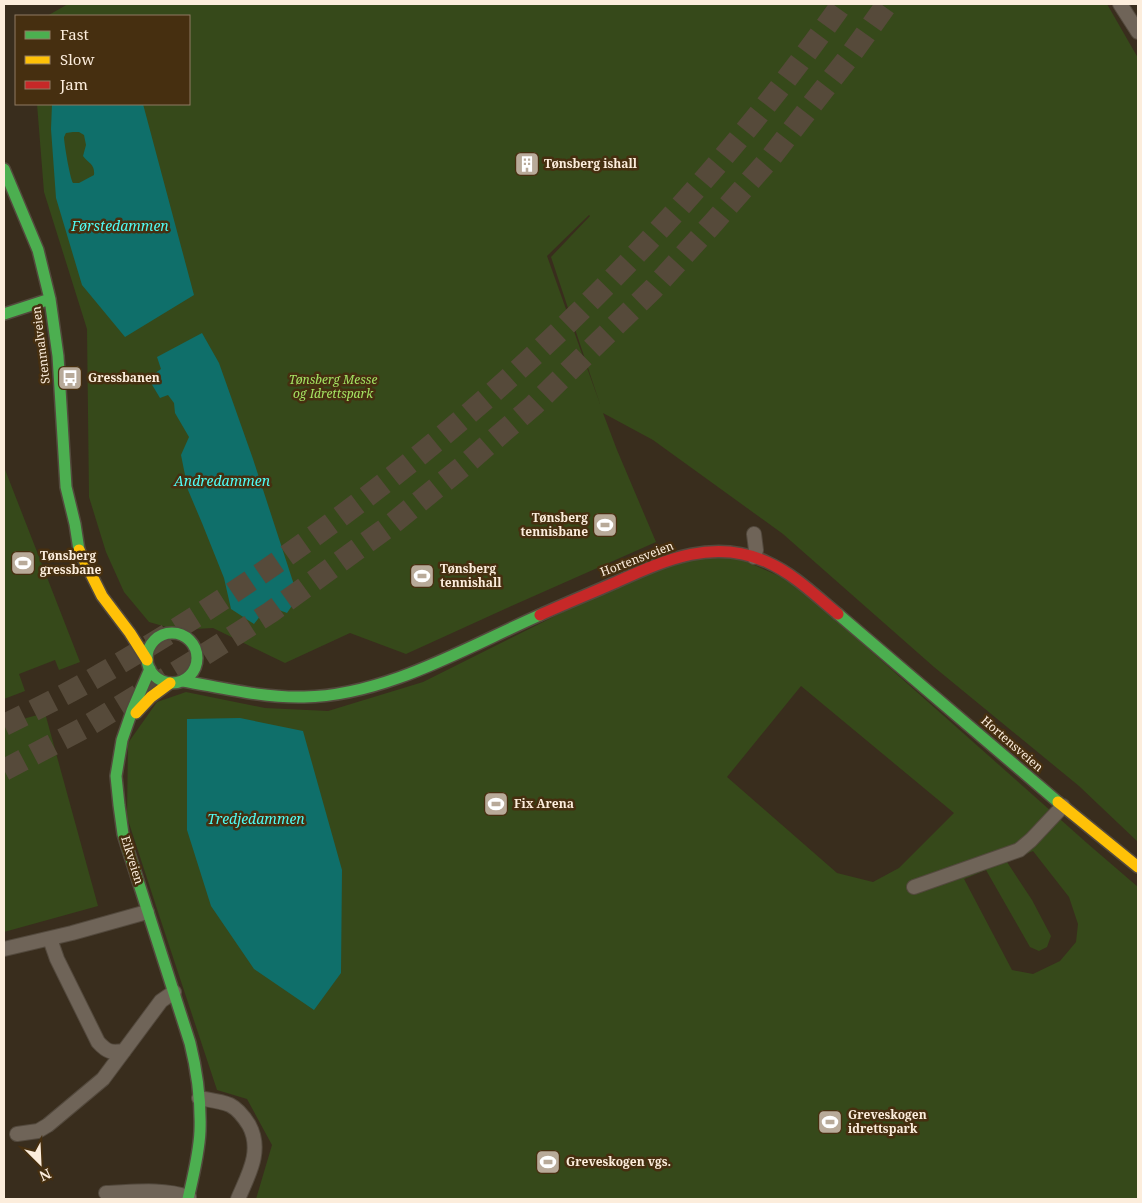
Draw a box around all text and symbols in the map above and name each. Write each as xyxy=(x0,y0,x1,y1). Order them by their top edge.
legend xyxy=(15,15,190,105)
text: Fast xyxy=(60,24,89,44)
text: Slow xyxy=(60,49,94,69)
text: Jam xyxy=(59,74,88,94)
building icon: Tønsberg ishall xyxy=(514,151,540,177)
place label: Tønsberg ishall xyxy=(544,155,638,172)
water label: Førstedammen xyxy=(70,216,169,235)
street label: Stenmalveien xyxy=(27,305,54,385)
bus stop icon: Gressbanen xyxy=(57,365,83,391)
place label: Gressbanen xyxy=(88,369,160,386)
park label: Tønsberg Messe og Idrettspark xyxy=(289,371,377,402)
water label: Andredammen xyxy=(173,471,271,490)
place label: Tønsberg tennisbane xyxy=(520,509,588,540)
sports icon: Tønsberg tennisbane xyxy=(592,512,618,538)
street label: Hortensveien xyxy=(598,537,676,580)
place label: Tønsberg gressbane xyxy=(40,547,101,578)
sports icon: Tønsberg gressbane xyxy=(10,550,36,576)
place label: Tønsberg tennishall xyxy=(440,560,502,591)
sports icon: Tønsberg tennishall xyxy=(409,563,435,589)
street label: Hortensveien xyxy=(978,712,1047,776)
sports icon: Fix Arena xyxy=(483,791,509,817)
place label: Fix Arena xyxy=(514,795,574,812)
water label: Tredjedammen xyxy=(207,809,305,828)
street label: Eikveien xyxy=(117,834,148,886)
place label: Greveskogen idrettspark xyxy=(848,1106,927,1137)
sports icon: Greveskogen idrettspark xyxy=(817,1109,843,1135)
north arrow xyxy=(15,1138,65,1188)
sports icon: Greveskogen vgs. xyxy=(535,1149,561,1175)
place label: Greveskogen vgs. xyxy=(566,1153,671,1170)
text: N xyxy=(37,1164,54,1186)

